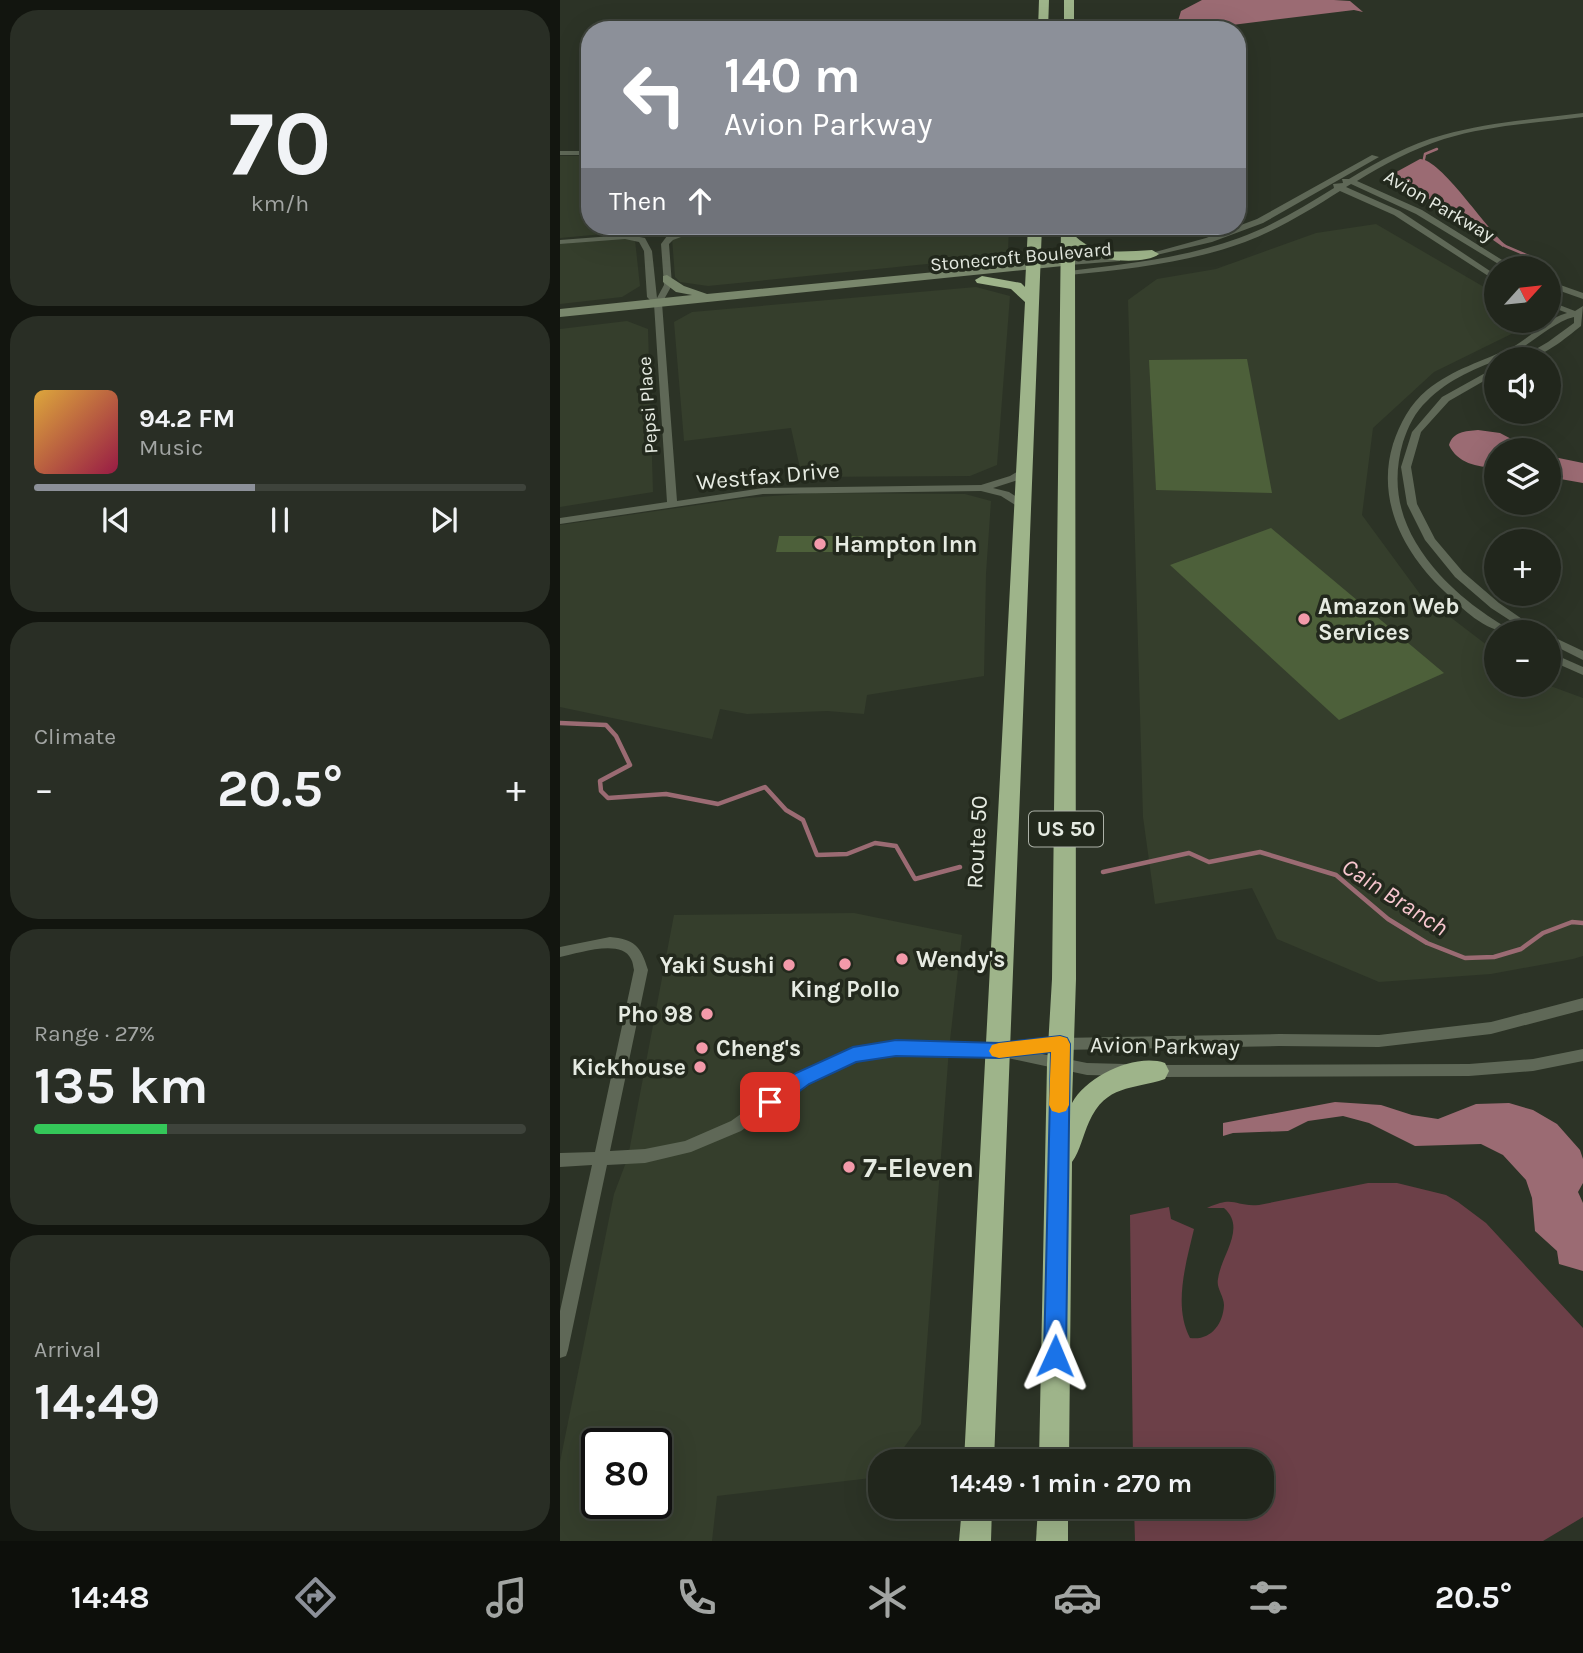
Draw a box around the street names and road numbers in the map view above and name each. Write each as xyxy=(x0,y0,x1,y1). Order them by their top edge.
street label: Avion Parkway xyxy=(1380,166,1498,247)
street label: Stonecroft Boulevard xyxy=(929,238,1113,276)
street label: Pepsi Place xyxy=(634,356,662,454)
street label: Westfax Drive xyxy=(695,456,841,496)
street label: Route 50 xyxy=(961,795,993,889)
road number: US 50 xyxy=(1029,812,1103,846)
street label: Avion Parkway xyxy=(1090,1031,1240,1061)

